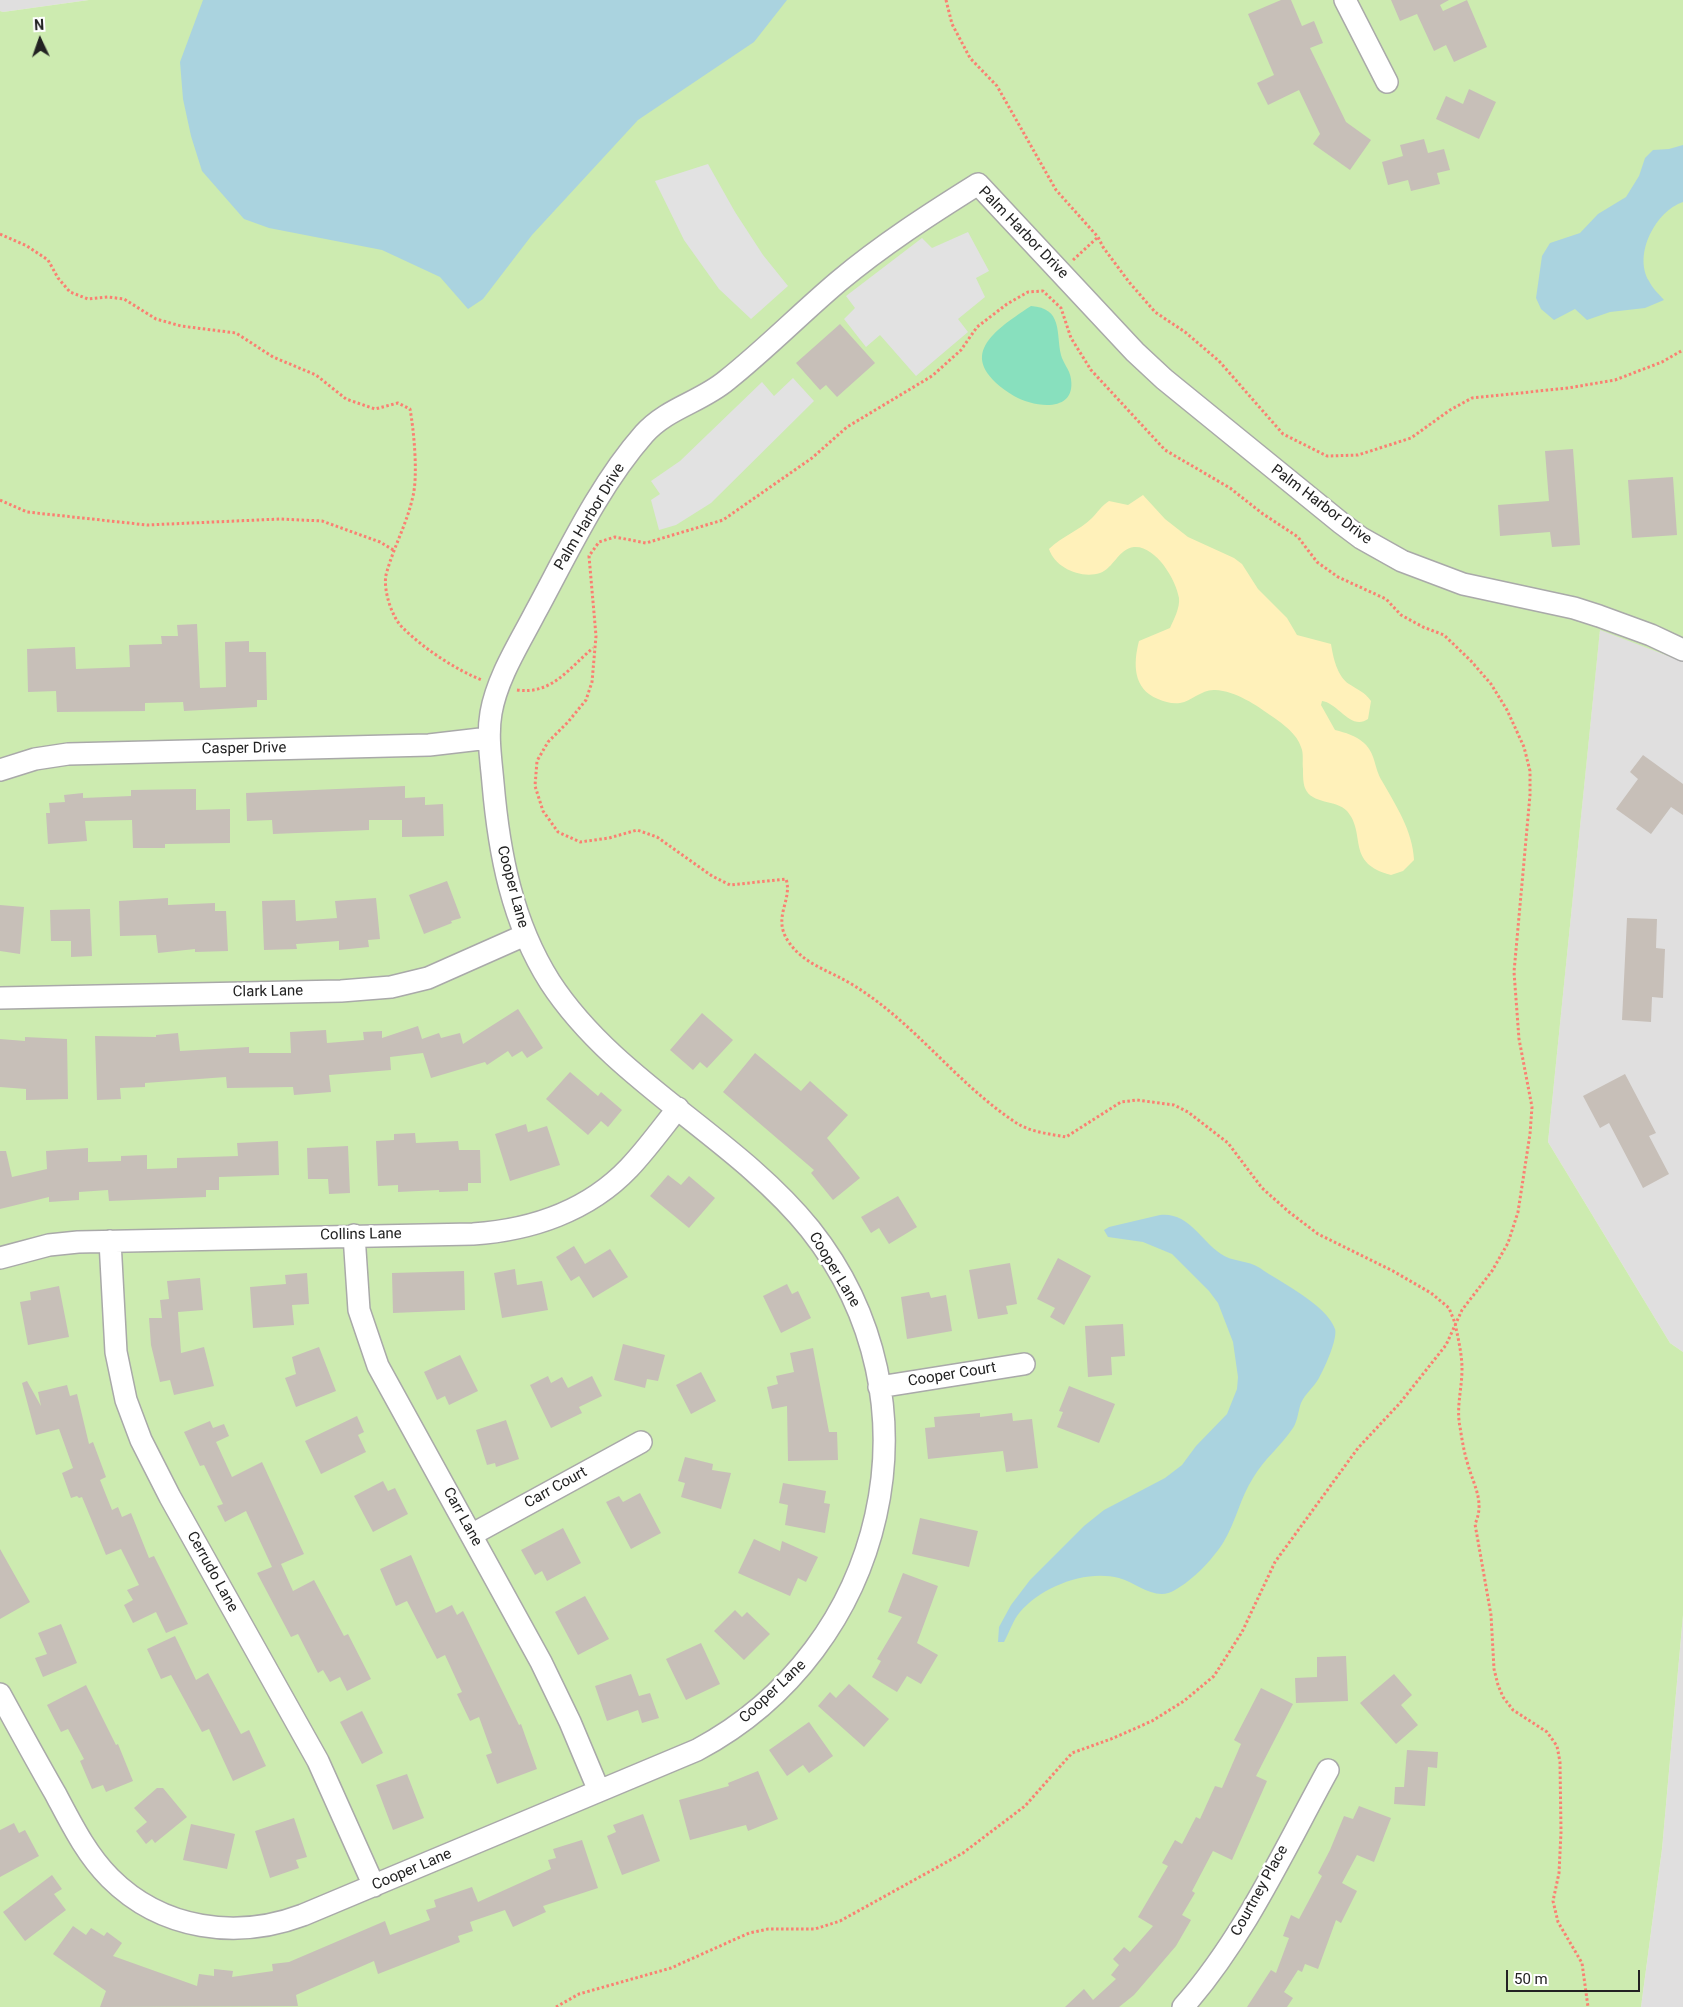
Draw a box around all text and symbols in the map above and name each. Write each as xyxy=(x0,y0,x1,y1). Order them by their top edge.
north arrow xyxy=(15,15,65,65)
text: N xyxy=(34,17,45,33)
street label: Palm Harbor Drive xyxy=(974,183,1072,283)
street label: Palm Harbor Drive xyxy=(551,460,629,574)
street label: Palm Harbor Drive xyxy=(1267,461,1375,549)
street label: Casper Drive xyxy=(202,739,286,759)
street label: Cooper Lane xyxy=(492,844,532,930)
street label: Clark Lane xyxy=(233,982,303,1002)
street label: Collins Lane xyxy=(320,1225,402,1245)
street label: Cooper Lane xyxy=(805,1229,863,1311)
street label: Cooper Court xyxy=(907,1359,997,1391)
street label: Carr Court xyxy=(522,1463,590,1513)
street label: Carr Lane xyxy=(439,1485,485,1549)
street label: Cerrudo Lane xyxy=(182,1529,242,1615)
street label: Cooper Lane xyxy=(736,1657,810,1727)
street label: Courtney Place xyxy=(1228,1842,1292,1940)
street label: Cooper Lane xyxy=(370,1845,454,1895)
scale bar xyxy=(1508,1960,1642,1992)
text: 50 m xyxy=(1514,1970,1548,1988)

